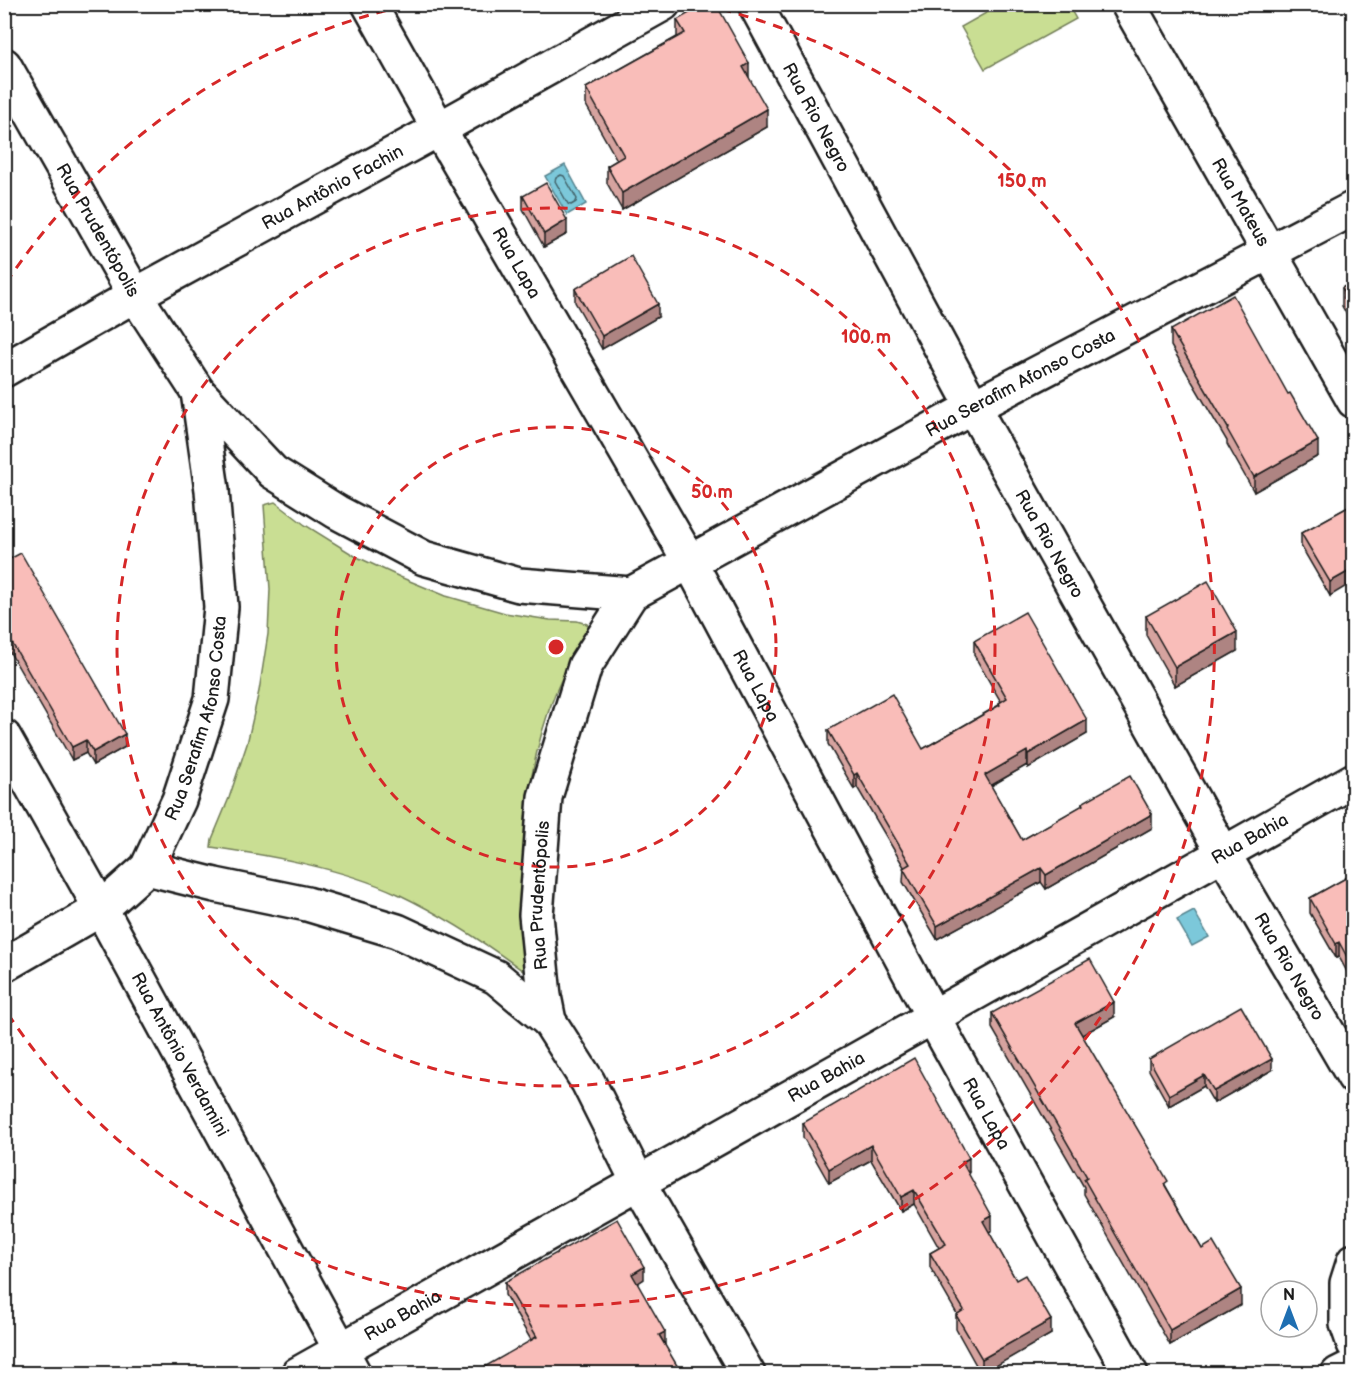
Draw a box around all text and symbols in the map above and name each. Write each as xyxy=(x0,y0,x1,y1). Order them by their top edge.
street label: Rua Rio Negro xyxy=(778,59,854,176)
street label: Rua Antônio Fachin xyxy=(258,140,407,234)
street label: Rua Mateus xyxy=(1207,154,1274,250)
street label: Rua Prudentópolis xyxy=(52,160,144,301)
text: 150 m xyxy=(997,171,1047,192)
street label: Rua Lapa xyxy=(488,224,545,302)
street label: Rua Serafim Afonso Costa xyxy=(922,324,1119,441)
text: 100 m xyxy=(841,327,891,348)
text: 50 m xyxy=(691,482,733,503)
street label: Rua Rio Negro xyxy=(1011,486,1088,602)
street label: Rua Serafim Afonso Costa xyxy=(160,615,231,824)
centre of rings xyxy=(546,637,566,657)
street label: Rua Lapa xyxy=(728,646,784,725)
street label: Rua Bahia xyxy=(1208,809,1292,869)
street label: Rua Prudentópolis xyxy=(525,820,554,971)
street label: Rua Rio Negro xyxy=(1250,909,1329,1024)
street label: Rua Antônio Verdamini xyxy=(127,969,233,1140)
street label: Rua Bahia xyxy=(784,1047,868,1107)
street label: Rua Lapa xyxy=(958,1074,1015,1153)
north arrow xyxy=(1259,1279,1319,1339)
street label: Rua Bahia xyxy=(360,1285,445,1345)
text: N xyxy=(1283,1286,1295,1305)

